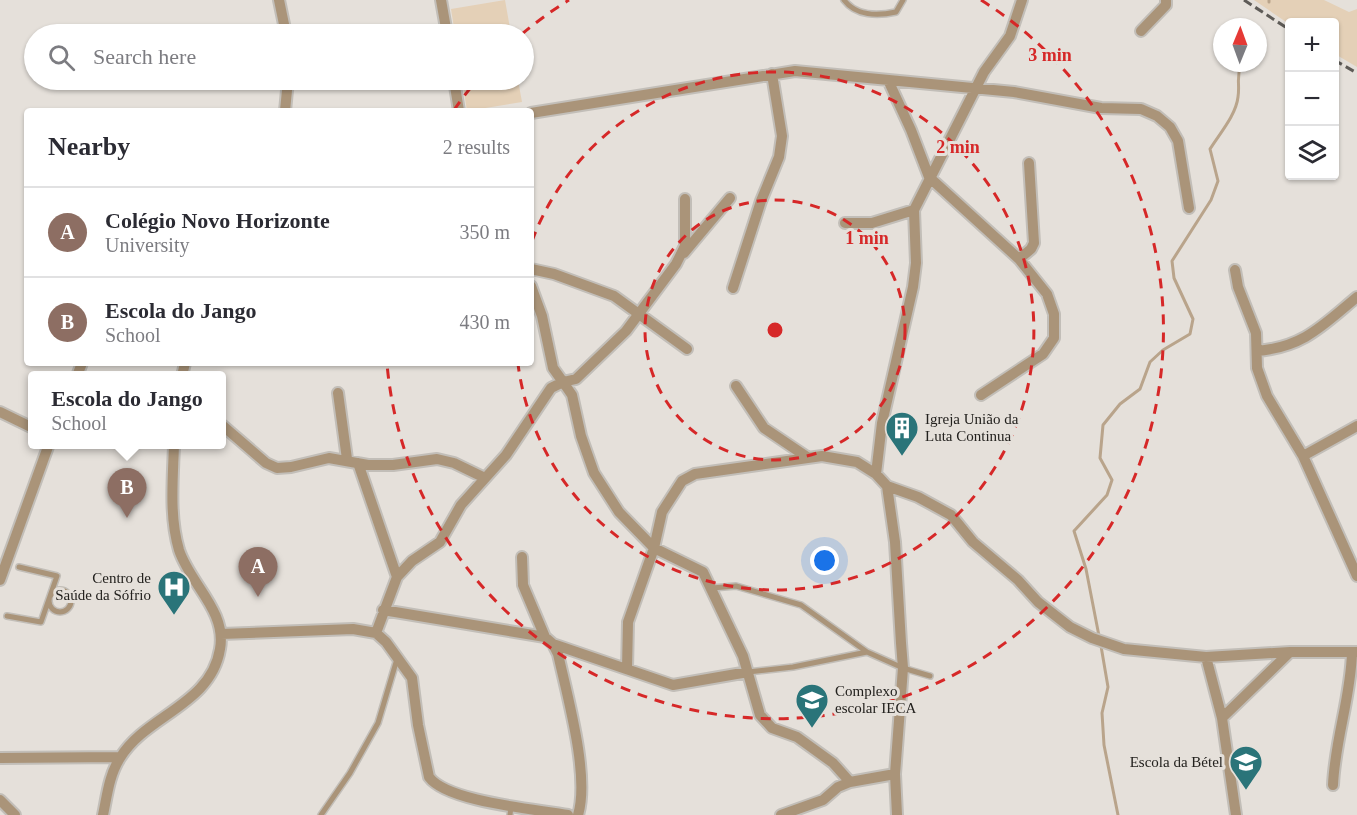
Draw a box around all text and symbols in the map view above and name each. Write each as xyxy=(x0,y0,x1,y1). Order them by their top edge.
north arrow xyxy=(1213,18,1267,72)
map controls xyxy=(1285,18,1339,180)
button: + xyxy=(1285,18,1339,72)
search box xyxy=(24,24,534,90)
icon: search xyxy=(45,41,78,74)
text: Search here xyxy=(93,44,196,69)
text: 3 min xyxy=(1028,45,1072,65)
button: − xyxy=(1285,72,1339,126)
button: layers xyxy=(1285,126,1339,180)
text: Nearby xyxy=(48,132,130,161)
text: 2 results xyxy=(443,136,510,158)
text: 2 min xyxy=(936,137,980,157)
text: Colégio Novo Horizonte xyxy=(105,208,330,233)
text: A xyxy=(60,221,75,243)
text: 350 m xyxy=(459,221,510,243)
text: 1 min xyxy=(845,228,889,248)
text: University xyxy=(105,234,189,256)
text: Escola do Jango xyxy=(105,298,257,323)
text: B xyxy=(61,311,74,333)
text: 430 m xyxy=(459,311,510,333)
centre of rings xyxy=(765,320,785,340)
text: School xyxy=(105,324,161,346)
popup xyxy=(28,371,226,449)
text: Escola do Jango xyxy=(51,386,203,411)
building icon: Igreja União da Luta Continua xyxy=(884,410,920,457)
place label: Igreja União da Luta Continua xyxy=(925,411,1019,444)
text: School xyxy=(51,412,107,434)
pin: B xyxy=(108,468,146,518)
your location xyxy=(810,546,839,575)
pin: A xyxy=(238,548,278,597)
hospital icon: Centro de Saúde da Sófrio xyxy=(156,569,192,616)
place label: Centro de Saúde da Sófrio xyxy=(55,570,151,603)
school or university icon: Complexo escolar IECA xyxy=(794,682,830,729)
place label: Complexo escolar IECA xyxy=(835,683,916,716)
school or university icon: Escola da Bétel xyxy=(1228,744,1264,791)
place label: Escola da Bétel xyxy=(1130,754,1223,770)

